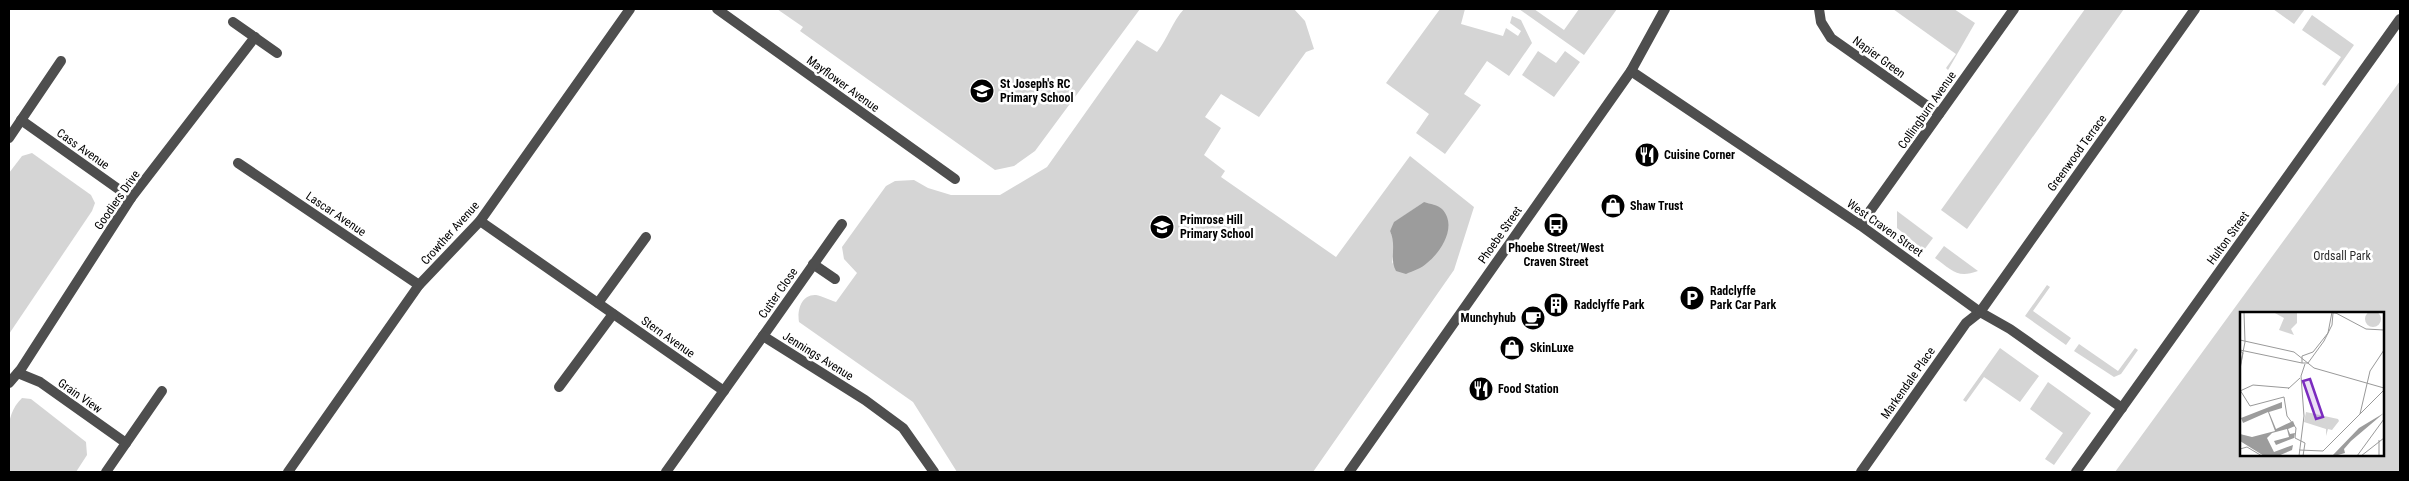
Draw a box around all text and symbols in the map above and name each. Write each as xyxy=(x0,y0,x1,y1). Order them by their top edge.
street label: Napier Green xyxy=(1850,33,1908,81)
street label: Mayflower Avenue xyxy=(804,53,882,115)
street label: Collingburn Avenue xyxy=(1895,68,1959,151)
place label: St Joseph's RC Primary School xyxy=(1000,77,1073,105)
school or university icon: St Joseph's RC Primary School xyxy=(969,78,995,104)
street label: Greenwood Terrace xyxy=(2045,112,2110,194)
street label: Cass Avenue xyxy=(54,126,112,172)
restaurant icon: Cuisine Corner xyxy=(1634,142,1660,168)
place label: Cuisine Corner xyxy=(1664,148,1735,162)
street label: Goodiers Drive xyxy=(91,167,143,232)
street label: Lascar Avenue xyxy=(303,189,369,239)
shop icon: Shaw Trust xyxy=(1600,193,1626,219)
street label: West Craven Street xyxy=(1844,197,1926,260)
street label: Crowther Avenue xyxy=(418,198,482,267)
place label: Shaw Trust xyxy=(1630,199,1684,213)
street label: Phoebe Street xyxy=(1475,203,1525,266)
street label: Hulton Street xyxy=(2204,208,2252,267)
bus stop icon: Phoebe Street/West Craven Street xyxy=(1543,212,1569,238)
place label: Primrose Hill Primary School xyxy=(1180,213,1253,241)
school or university icon: Primrose Hill Primary School xyxy=(1149,214,1175,240)
place label: Phoebe Street/West Craven Street xyxy=(1508,241,1604,269)
park label: Ordsall Park xyxy=(2313,249,2371,263)
street label: Cutter Close xyxy=(756,265,801,321)
place label: Radclyffe Park Car Park xyxy=(1710,284,1776,312)
parking icon: Radclyffe Park Car Park xyxy=(1679,285,1705,311)
building icon: Radclyffe Park xyxy=(1543,292,1569,318)
place label: Radclyffe Park xyxy=(1574,298,1645,312)
cafe icon: Munchyhub xyxy=(1520,305,1546,331)
place label: Munchyhub xyxy=(1461,311,1516,325)
inset map xyxy=(2240,312,2384,456)
street label: Stern Avenue xyxy=(639,313,698,361)
street label: Jennings Avenue xyxy=(780,329,856,383)
shop icon: SkinLuxe xyxy=(1499,335,1525,361)
place label: SkinLuxe xyxy=(1530,341,1574,355)
street label: Markendale Place xyxy=(1878,344,1938,422)
street label: Grain View xyxy=(55,376,105,416)
restaurant icon: Food Station xyxy=(1468,376,1494,402)
place label: Food Station xyxy=(1498,382,1559,396)

